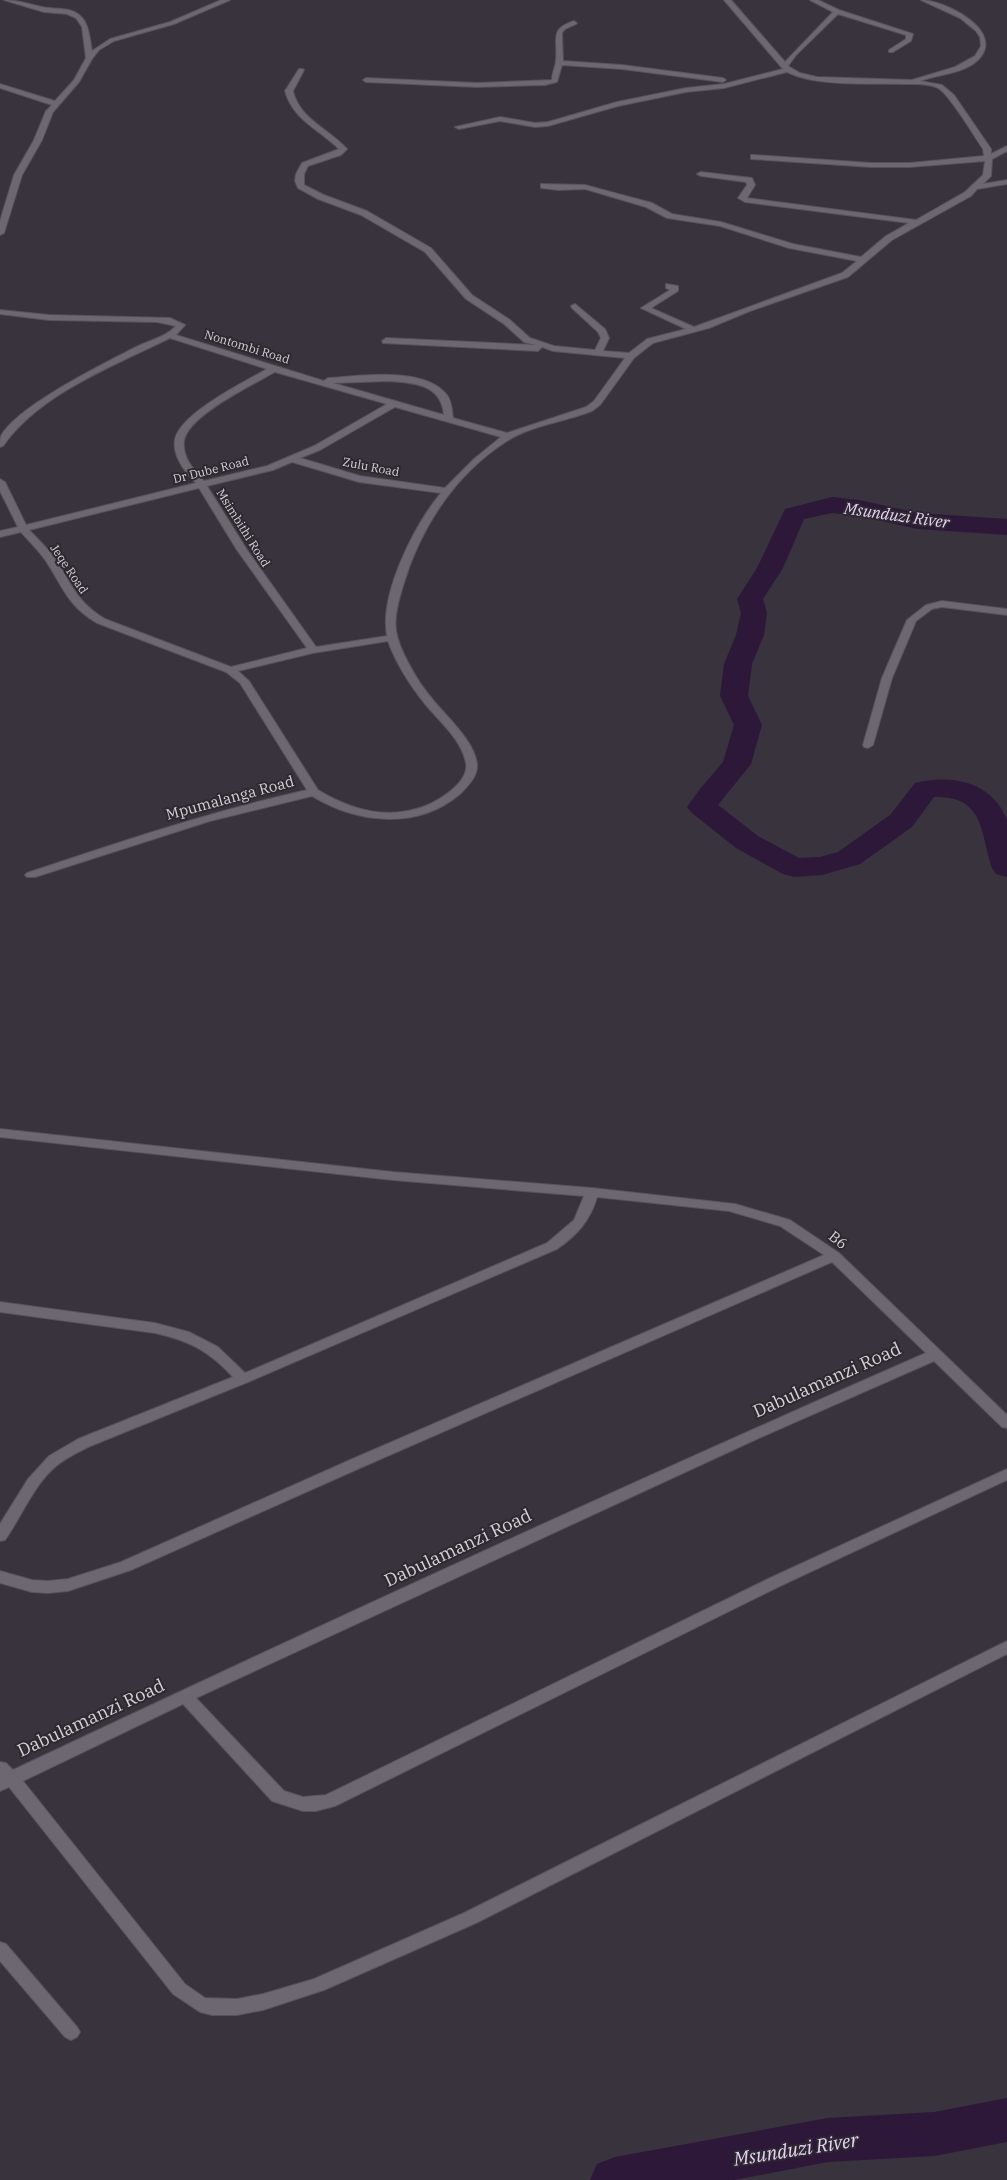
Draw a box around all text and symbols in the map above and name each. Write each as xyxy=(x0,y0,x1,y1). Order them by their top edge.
street label: Nontombi Road xyxy=(203,326,292,367)
street label: Dr Dube Road xyxy=(171,453,250,486)
street label: Zulu Road xyxy=(341,454,401,479)
street label: Msimbithi Road xyxy=(213,486,273,570)
water label: Msunduzi River xyxy=(842,498,952,532)
street label: Jeqe Road xyxy=(47,541,92,597)
street label: Mpumalanga Road xyxy=(164,771,296,824)
street label: B6 xyxy=(825,1226,852,1253)
street label: Dabulamanzi Road xyxy=(749,1337,905,1423)
street label: Dabulamanzi Road xyxy=(380,1503,535,1592)
street label: Dabulamanzi Road xyxy=(13,1673,168,1762)
water label: Msunduzi River xyxy=(731,2127,861,2171)

